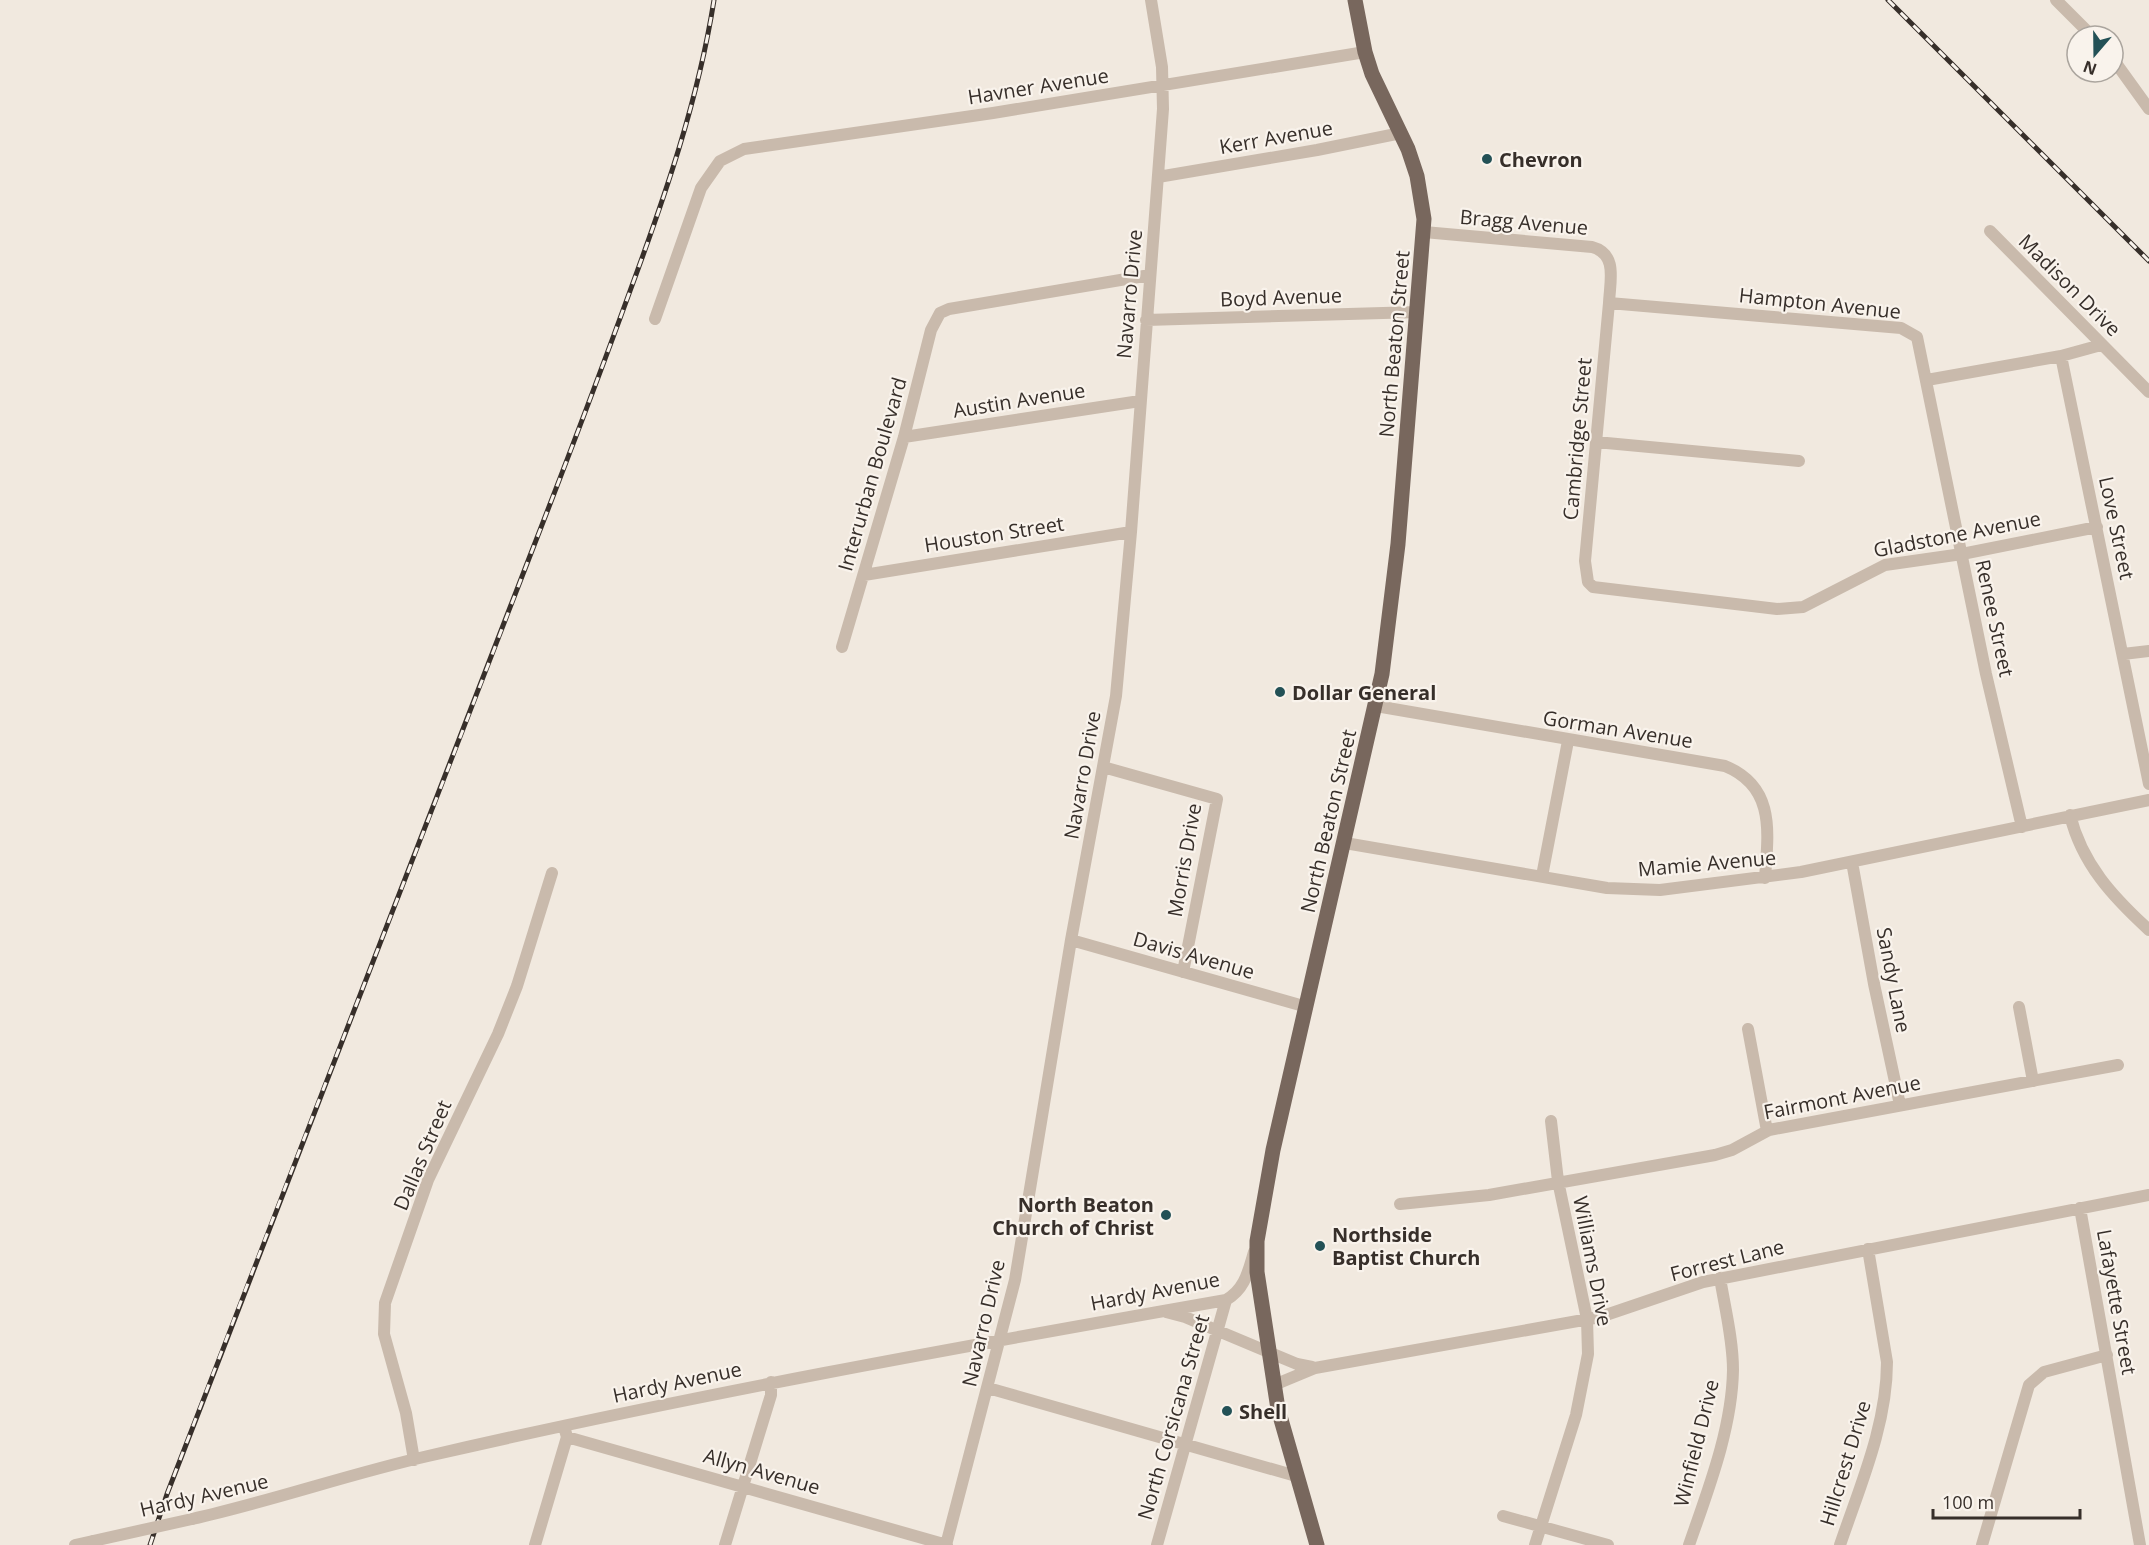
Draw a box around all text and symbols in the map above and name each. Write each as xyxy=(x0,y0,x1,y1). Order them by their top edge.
north arrow xyxy=(2065,24,2125,84)
text: N xyxy=(2080,56,2100,81)
street label: Havner Avenue xyxy=(966,62,1110,110)
street label: Kerr Avenue xyxy=(1217,114,1335,160)
place label: Chevron xyxy=(1499,146,1583,173)
marker: Chevron xyxy=(1480,152,1494,166)
street label: Bragg Avenue xyxy=(1459,203,1589,241)
street label: Navarro Drive xyxy=(1110,228,1148,360)
street label: Madison Drive xyxy=(2013,228,2127,342)
street label: North Beaton Street xyxy=(1372,249,1416,439)
street label: Boyd Avenue xyxy=(1220,281,1342,313)
street label: Hampton Avenue xyxy=(1738,281,1902,325)
street label: Cambridge Street xyxy=(1556,357,1598,521)
street label: Interurban Boulevard xyxy=(831,374,913,574)
street label: Austin Avenue xyxy=(951,376,1087,424)
street label: Love Street xyxy=(2093,474,2141,582)
street label: Gladstone Avenue xyxy=(1871,505,2043,563)
street label: Houston Street xyxy=(922,510,1066,558)
street label: Renee Street xyxy=(1969,557,2021,679)
place label: Dollar General xyxy=(1292,679,1436,706)
marker: Dollar General xyxy=(1273,685,1287,699)
street label: Gorman Avenue xyxy=(1541,704,1695,754)
street label: Navarro Drive xyxy=(1057,709,1107,841)
street label: North Beaton Street xyxy=(1294,727,1362,915)
street label: Morris Drive xyxy=(1161,801,1207,919)
street label: Mamie Avenue xyxy=(1637,844,1777,882)
street label: Davis Avenue xyxy=(1130,925,1258,985)
street label: Sandy Lane xyxy=(1871,925,1917,1035)
street label: Fairmont Avenue xyxy=(1761,1069,1923,1125)
street label: Dallas Street xyxy=(387,1096,457,1214)
place label: North Beaton Church of Christ xyxy=(992,1191,1154,1241)
street label: Williams Drive xyxy=(1567,1194,1619,1328)
marker: North Beaton Church of Christ xyxy=(1159,1208,1173,1222)
place label: Northside Baptist Church xyxy=(1332,1221,1480,1271)
street label: Lafayette Street xyxy=(2091,1227,2143,1377)
street label: Forrest Lane xyxy=(1667,1233,1787,1287)
marker: Northside Baptist Church xyxy=(1313,1239,1327,1253)
street label: Navarro Drive xyxy=(955,1257,1011,1389)
street label: Hardy Avenue xyxy=(1088,1265,1222,1317)
street label: North Corsicana Street xyxy=(1131,1311,1215,1523)
street label: Hardy Avenue xyxy=(610,1355,744,1409)
street label: Winfield Drive xyxy=(1667,1377,1725,1509)
street label: Hillcrest Drive xyxy=(1813,1397,1877,1529)
place label: Shell xyxy=(1239,1398,1287,1425)
marker: Shell xyxy=(1220,1404,1234,1418)
street label: Allyn Avenue xyxy=(701,1442,823,1500)
street label: Hardy Avenue xyxy=(137,1467,271,1523)
scale bar xyxy=(1933,1482,2080,1520)
text: 100 m xyxy=(1942,1490,1994,1514)

